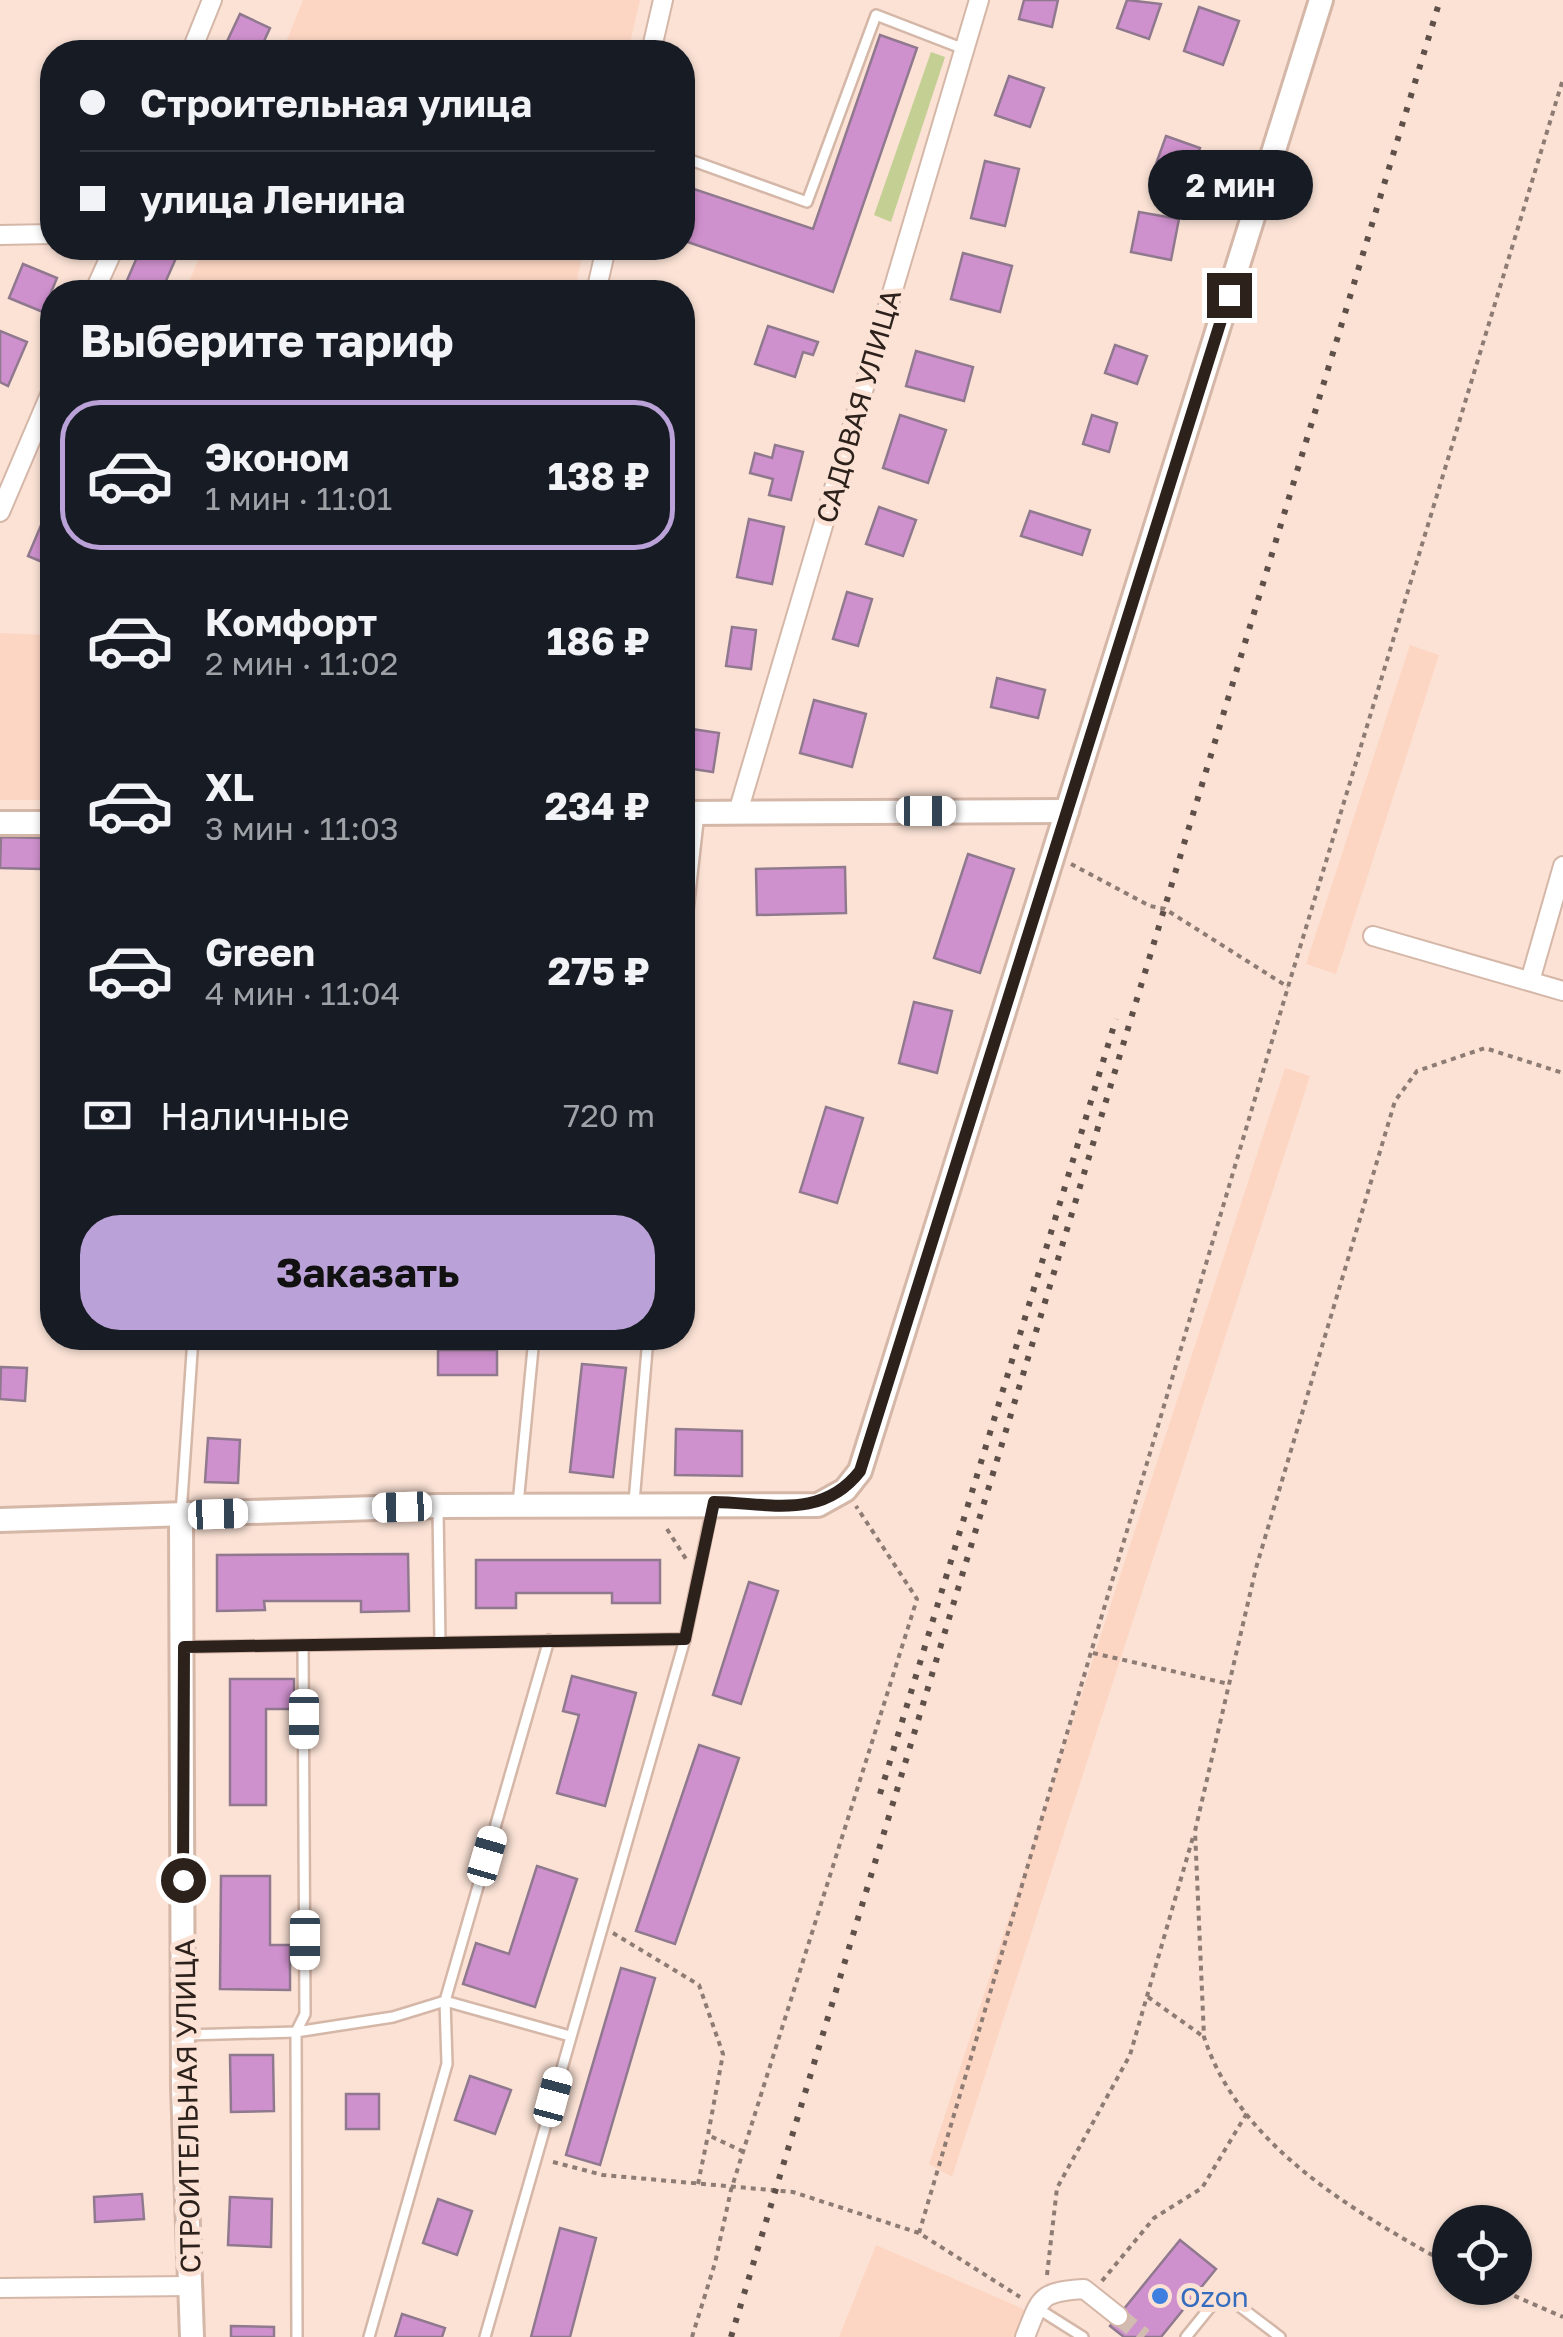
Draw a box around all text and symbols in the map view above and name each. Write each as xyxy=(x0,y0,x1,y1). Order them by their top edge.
text: Строительная улица xyxy=(140,80,532,125)
callout: 2 мин xyxy=(1146,150,1312,220)
text: 2 мин xyxy=(1186,166,1275,204)
text: улица Ленина xyxy=(140,176,405,221)
route end xyxy=(1207,273,1252,318)
street label: САДОВАЯ УЛИЦА xyxy=(809,285,907,527)
text: Выберите тариф xyxy=(80,313,454,367)
icon: car xyxy=(85,430,175,520)
text: Эконом xyxy=(205,434,349,479)
text: 138 ₽ xyxy=(548,453,650,498)
text: 1 мин · 11:01 xyxy=(205,479,392,517)
icon: car xyxy=(85,595,175,685)
text: Комфорт xyxy=(205,599,377,644)
text: 186 ₽ xyxy=(547,618,650,663)
text: 2 мин · 11:02 xyxy=(205,644,398,682)
icon: car xyxy=(85,760,175,850)
text: XL xyxy=(205,764,254,809)
text: 234 ₽ xyxy=(545,783,650,828)
car xyxy=(896,796,956,826)
text: 3 мин · 11:03 xyxy=(205,809,399,847)
icon: car xyxy=(85,925,175,1015)
text: Green xyxy=(205,929,315,974)
text: 275 ₽ xyxy=(548,948,650,993)
text: 4 мин · 11:04 xyxy=(205,974,400,1012)
icon: cash xyxy=(80,1088,135,1143)
text: Наличные xyxy=(160,1093,350,1138)
text: 720 m xyxy=(563,1096,655,1134)
button: Заказать xyxy=(80,1215,655,1330)
car xyxy=(371,1491,433,1523)
car xyxy=(187,1498,249,1530)
car xyxy=(289,1689,319,1749)
car xyxy=(464,1823,510,1889)
route start xyxy=(161,1858,206,1903)
car xyxy=(290,1910,320,1970)
street label: СТРОИТЕЛЬНАЯ УЛИЦА xyxy=(168,1938,206,2274)
car xyxy=(531,2064,575,2130)
map controls xyxy=(1432,2205,1532,2305)
button: locate xyxy=(1432,2205,1532,2305)
place label: Ozon xyxy=(1180,2280,1249,2313)
marker: Ozon xyxy=(1149,2285,1171,2307)

